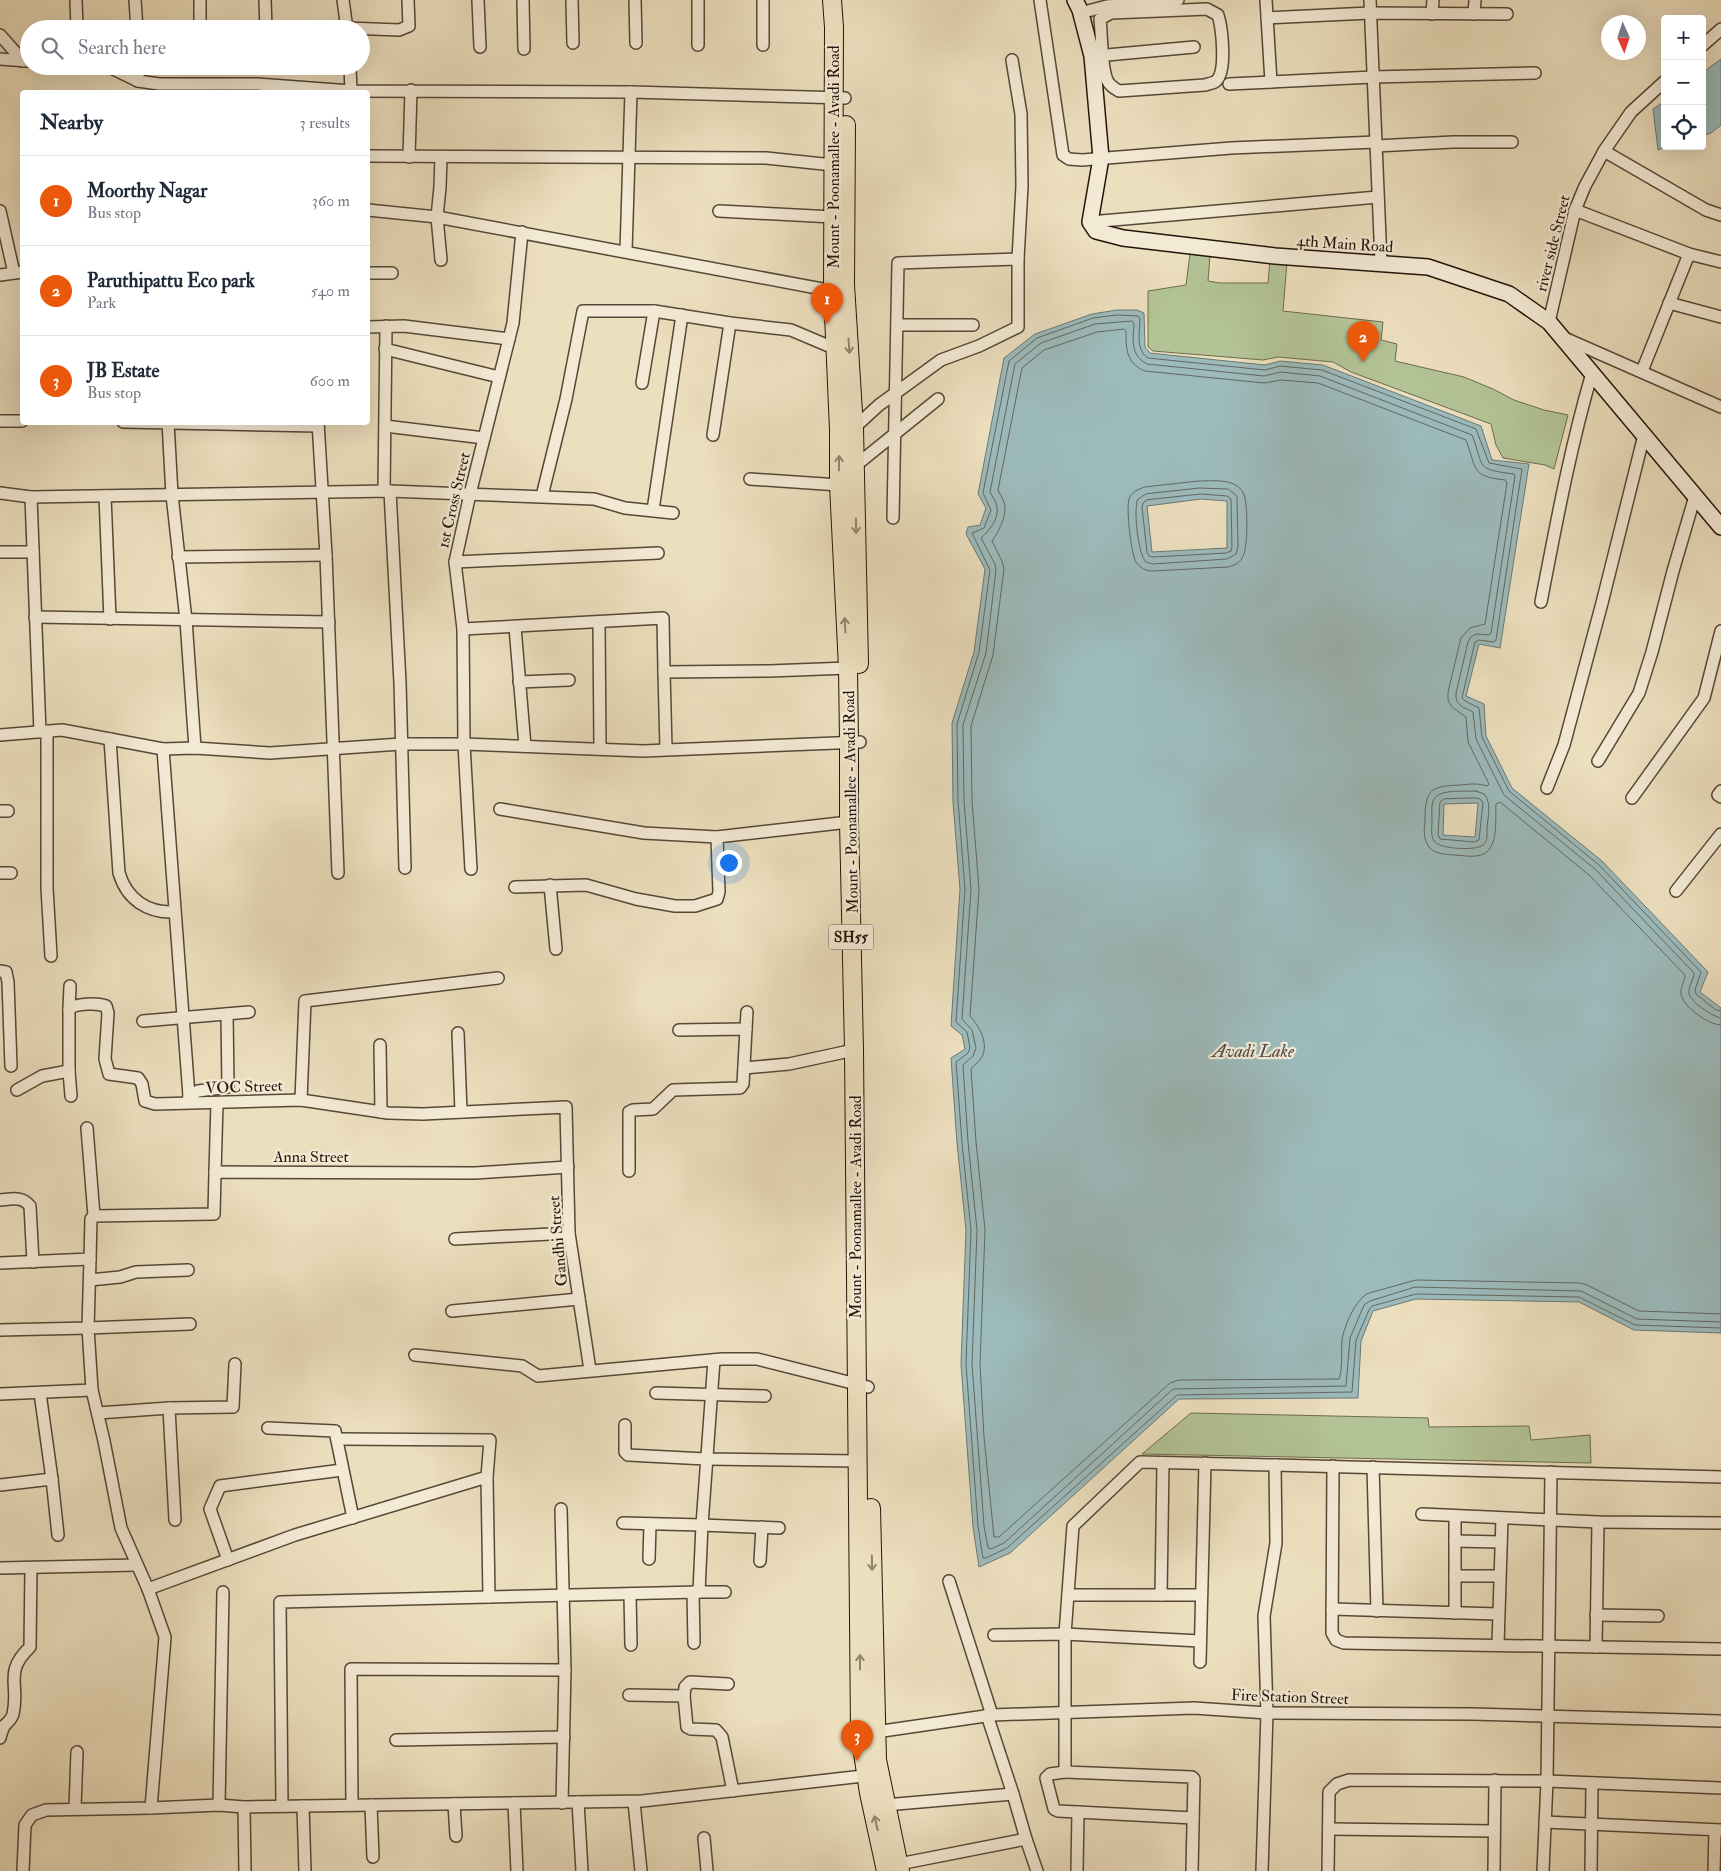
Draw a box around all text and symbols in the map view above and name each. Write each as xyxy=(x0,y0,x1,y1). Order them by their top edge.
north arrow xyxy=(1601,15,1646,60)
map controls xyxy=(1661,15,1706,150)
button: + xyxy=(1661,15,1706,60)
search box xyxy=(20,20,370,75)
icon: search xyxy=(38,34,66,62)
text: Search here xyxy=(78,36,166,60)
street label: Mount - Poonamallee - Avadi Road xyxy=(824,45,844,269)
button: − xyxy=(1661,60,1706,105)
button: locate xyxy=(1661,105,1706,150)
text: Nearby xyxy=(40,109,103,136)
text: 3 results xyxy=(299,113,350,133)
text: Moorthy Nagar xyxy=(87,179,207,203)
text: 1 xyxy=(53,191,59,211)
text: 360 m xyxy=(312,191,350,211)
street label: river side Street xyxy=(1531,193,1575,294)
text: Bus stop xyxy=(87,203,141,223)
street label: 4th Main Road xyxy=(1296,231,1394,257)
text: Paruthipattu Eco park xyxy=(87,269,255,293)
text: 2 xyxy=(52,281,60,301)
text: 540 m xyxy=(311,281,350,301)
pin: 1 xyxy=(811,283,843,324)
text: Park xyxy=(87,293,116,313)
pin: 2 xyxy=(1347,321,1379,362)
one-way arrow xyxy=(844,338,853,354)
text: JB Estate xyxy=(87,359,159,383)
text: 3 xyxy=(53,371,59,391)
text: 600 m xyxy=(310,371,350,391)
text: Bus stop xyxy=(87,383,141,403)
street label: 1st Cross Street xyxy=(433,450,475,550)
one-way arrow xyxy=(834,455,844,471)
one-way arrow xyxy=(851,518,861,534)
one-way arrow xyxy=(841,617,850,633)
street label: Mount - Poonamallee - Avadi Road xyxy=(839,690,863,914)
your location xyxy=(716,850,742,876)
road number: SH55 xyxy=(828,924,874,950)
water label: Avadi Lake xyxy=(1210,1040,1295,1063)
street label: VOC Street xyxy=(205,1076,283,1098)
street label: Mount - Poonamallee - Avadi Road xyxy=(846,1095,866,1319)
street label: Anna Street xyxy=(272,1147,349,1167)
street label: Gandhi Street xyxy=(544,1195,572,1287)
one-way arrow xyxy=(867,1555,877,1571)
one-way arrow xyxy=(855,1655,865,1671)
street label: Fire Station Street xyxy=(1231,1685,1349,1709)
pin: 3 xyxy=(841,1720,873,1761)
one-way arrow xyxy=(871,1816,880,1832)

